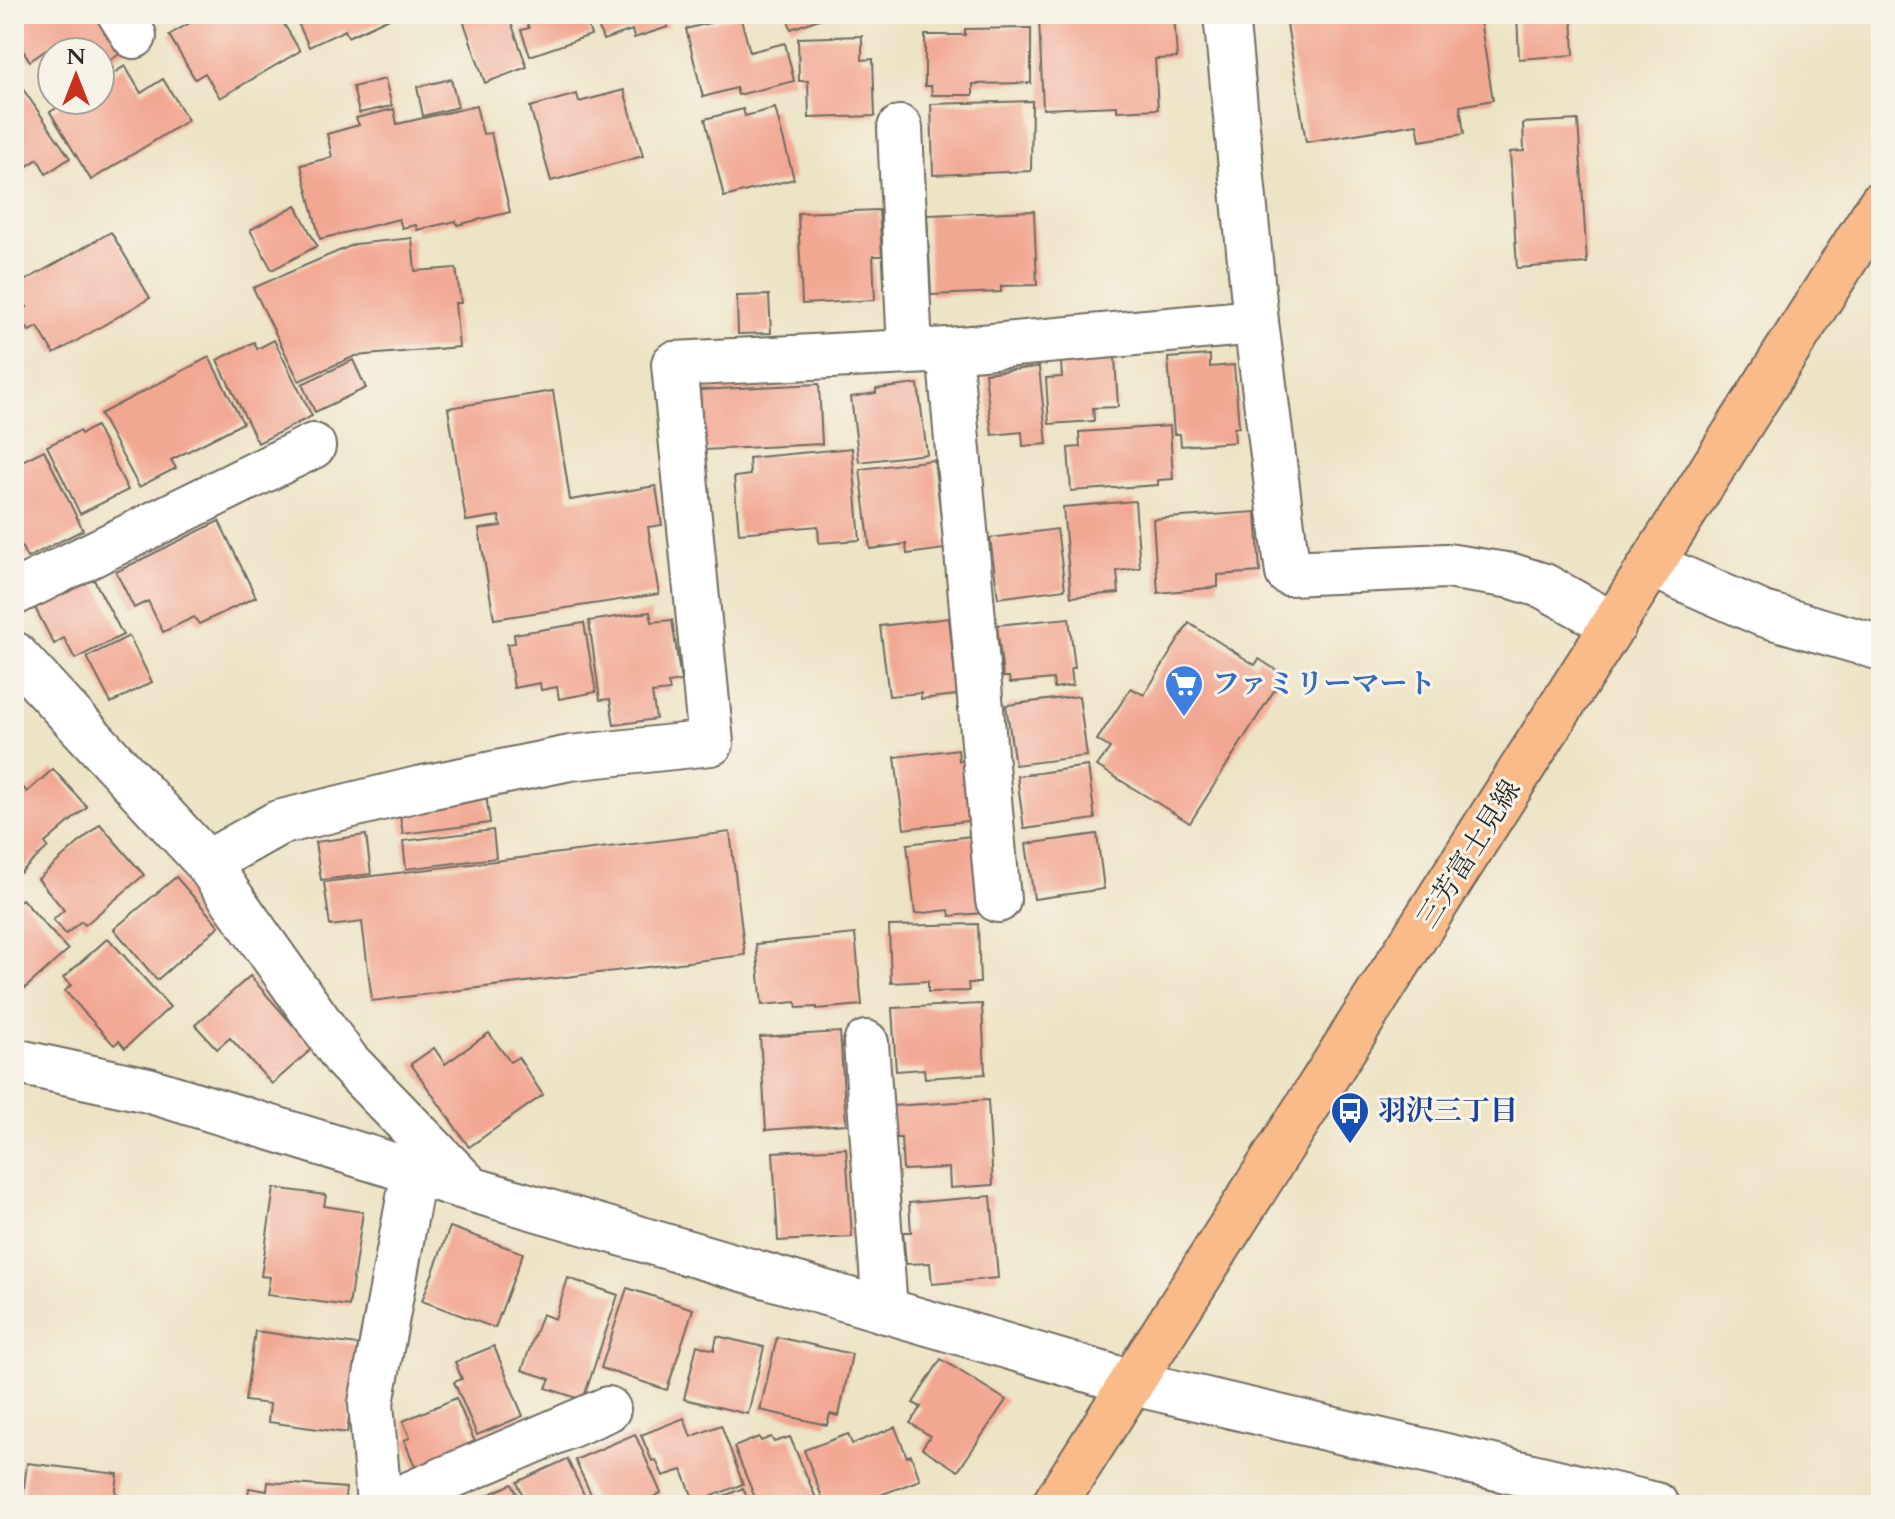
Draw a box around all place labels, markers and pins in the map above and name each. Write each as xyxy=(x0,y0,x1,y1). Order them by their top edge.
supermarket icon: ファミリーマート xyxy=(1163,663,1205,718)
place label: ファミリーマート xyxy=(1212,665,1435,703)
bus stop icon: 羽沢三丁目 xyxy=(1329,1090,1371,1145)
place label: 羽沢三丁目 xyxy=(1378,1092,1518,1130)

